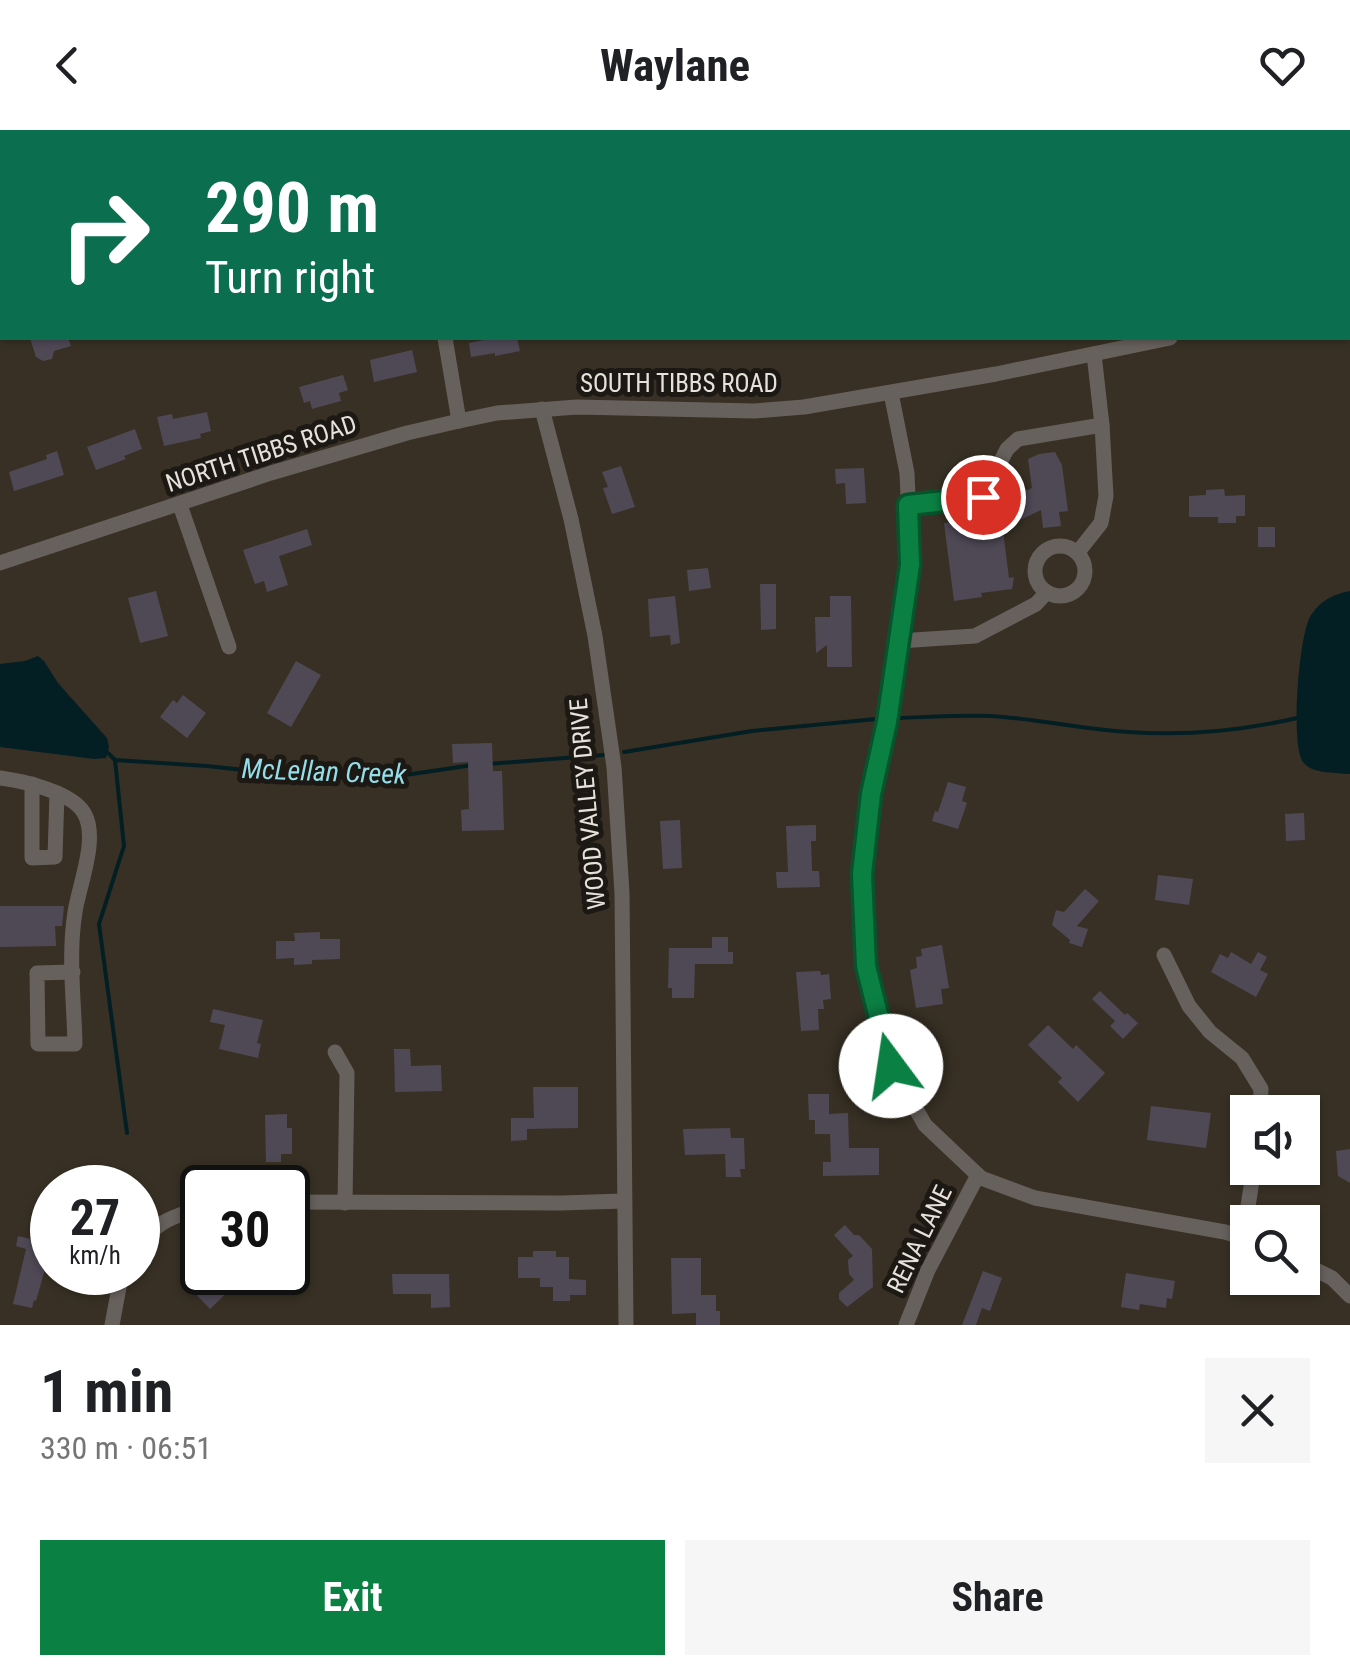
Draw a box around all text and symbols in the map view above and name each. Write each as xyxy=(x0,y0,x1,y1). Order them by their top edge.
icon: back xyxy=(40,38,95,93)
icon: heart xyxy=(1255,38,1310,93)
text: Waylane xyxy=(600,39,750,92)
text: 290 m xyxy=(205,167,379,249)
icon: right xyxy=(40,170,170,300)
text: Turn right xyxy=(205,251,375,304)
street label: SOUTH TIBBS ROAD xyxy=(580,369,778,398)
street label: NORTH TIBBS ROAD xyxy=(162,409,360,498)
pin xyxy=(941,455,1026,540)
icon: arrive xyxy=(956,470,1011,525)
street label: WOOD VALLEY DRIVE xyxy=(564,697,611,911)
water label: McLellan Creek xyxy=(241,752,408,791)
position arrow xyxy=(839,1014,943,1118)
map controls xyxy=(1230,1095,1320,1295)
button: sound xyxy=(1230,1095,1320,1185)
speed limit sign: 30 xyxy=(180,1165,310,1295)
street label: RENA LANE xyxy=(881,1181,958,1298)
text: 27 xyxy=(70,1189,120,1247)
button: search xyxy=(1230,1205,1320,1295)
text: km/h xyxy=(69,1241,121,1270)
text: 1 min xyxy=(40,1356,173,1427)
button: close xyxy=(1205,1358,1310,1463)
text: 330 m · 06:51 xyxy=(40,1429,212,1467)
button: Exit xyxy=(40,1540,665,1655)
button: Share xyxy=(685,1540,1310,1655)

